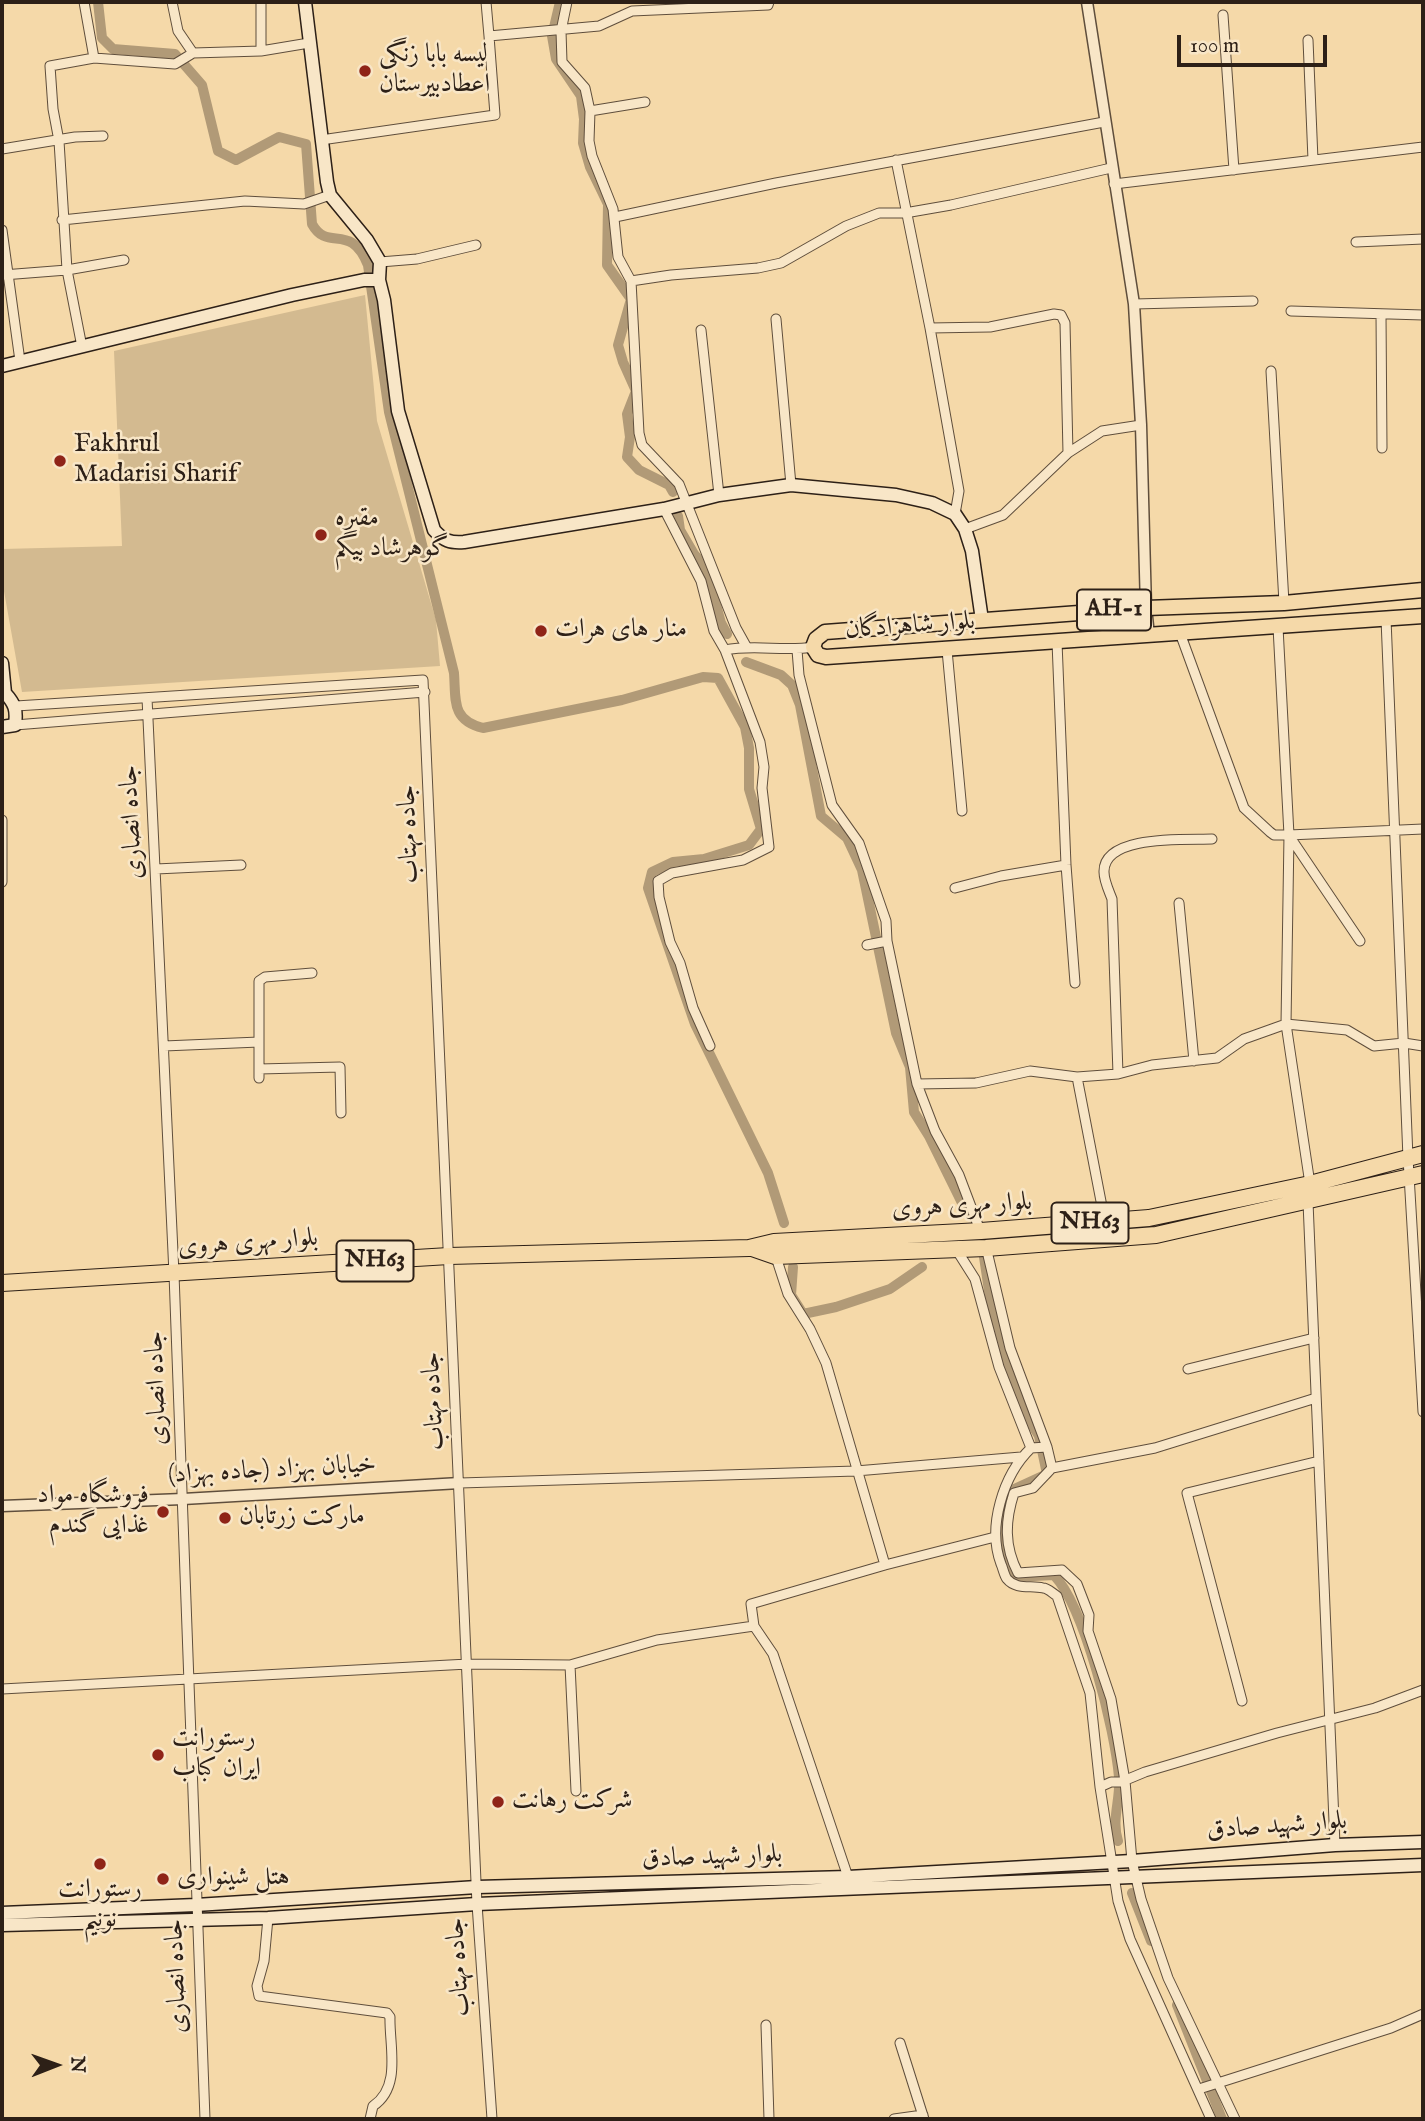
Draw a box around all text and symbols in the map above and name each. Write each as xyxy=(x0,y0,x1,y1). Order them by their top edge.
scale bar xyxy=(1180,21,1330,65)
text: 100 m xyxy=(1190,33,1239,60)
place label: لیسه بابا زنگی اعطادبیرستان xyxy=(379,40,490,102)
marker: لیسه بابا زنگی اعطادبیرستان xyxy=(357,63,373,79)
place label: Fakhrul Madarisi Sharif xyxy=(74,430,237,492)
marker: Fakhrul Madarisi Sharif xyxy=(52,453,68,469)
place label: مقبره گوهرشاد بیگم xyxy=(335,504,449,566)
marker: مقبره گوهرشاد بیگم xyxy=(313,527,329,543)
road number: AH-1 xyxy=(1077,590,1151,630)
street label: بلوار شاهزادگان xyxy=(844,607,976,647)
place label: منار های هرات xyxy=(555,615,687,647)
marker: منار های هرات xyxy=(533,623,549,639)
street label: جاده انصاری xyxy=(114,764,152,880)
street label: جاده مهتاب xyxy=(393,784,427,884)
street label: بلوار مهری هروی xyxy=(891,1188,1033,1226)
road number: NH63 xyxy=(1052,1203,1128,1244)
street label: بلوار مهری هروی xyxy=(177,1224,319,1264)
road number: NH63 xyxy=(336,1240,414,1282)
street label: جاده انصاری xyxy=(140,1330,176,1446)
street label: جاده مهتاب xyxy=(417,1351,453,1451)
street label: خیابان بهزاد (جاده بهزاد) xyxy=(167,1450,377,1492)
place label: فروشگاه مواد غذایی گندم xyxy=(37,1481,149,1542)
place label: مارکت زرتابان xyxy=(239,1502,365,1534)
marker: فروشگاه مواد غذایی گندم xyxy=(155,1504,171,1520)
marker: مارکت زرتابان xyxy=(217,1510,233,1526)
place label: رستورانت ایران کباب xyxy=(172,1724,261,1786)
marker: رستورانت ایران کباب xyxy=(150,1747,166,1763)
place label: شرکت رهانت xyxy=(512,1786,633,1818)
marker: شرکت رهانت xyxy=(490,1794,506,1810)
street label: بلوار شهید صادق xyxy=(1206,1807,1348,1847)
street label: بلوار شهید صادق xyxy=(641,1840,783,1876)
marker: رستورانت نونیم xyxy=(92,1856,108,1872)
place label: هتل شینواری xyxy=(177,1863,290,1895)
marker: هتل شینواری xyxy=(155,1871,171,1887)
place label: رستورانت نونیم xyxy=(58,1875,142,1937)
street label: جاده مهتاب xyxy=(441,1917,479,2017)
street label: جاده انصاری xyxy=(160,1918,196,2034)
north arrow xyxy=(21,2030,91,2100)
text: N xyxy=(65,2056,89,2073)

